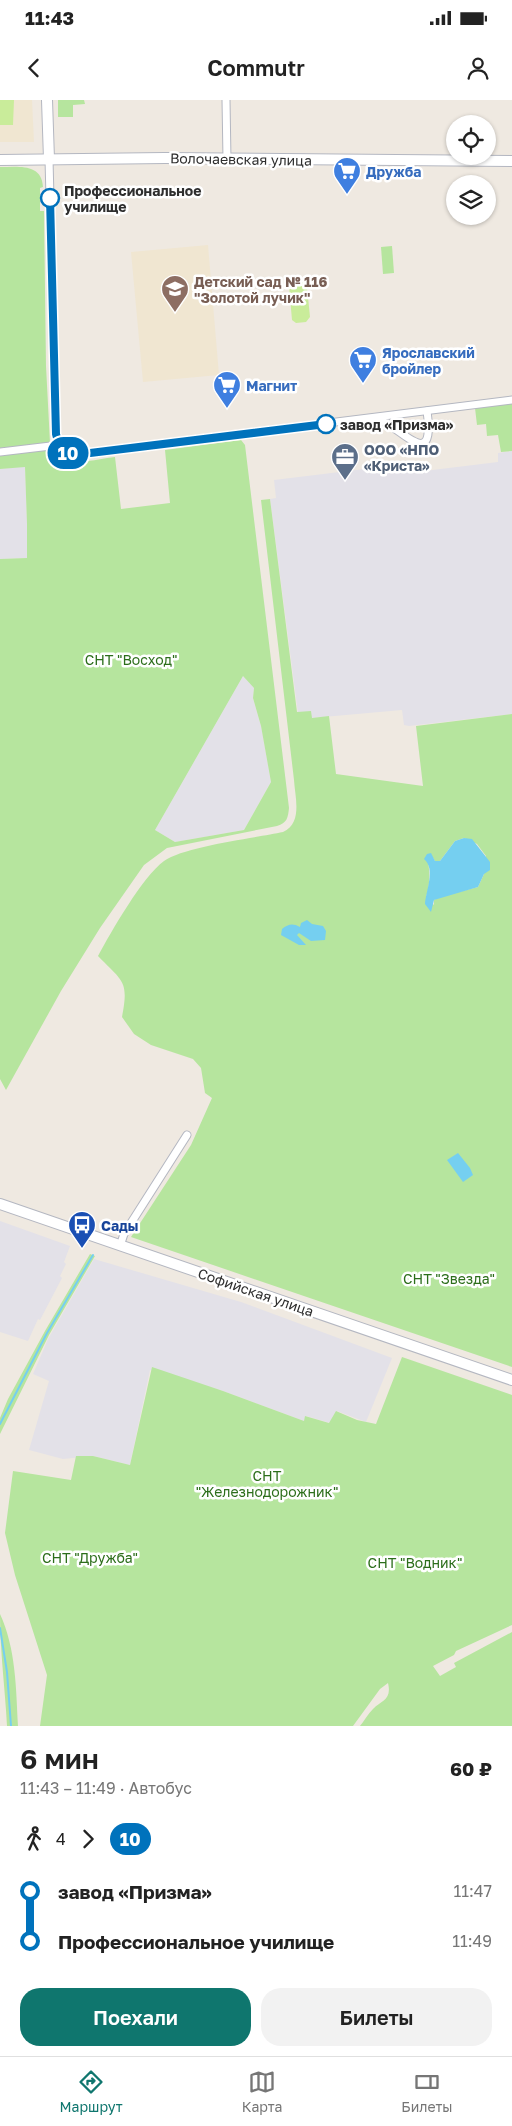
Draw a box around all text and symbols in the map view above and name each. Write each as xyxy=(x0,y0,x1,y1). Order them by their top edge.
text: 11:43 xyxy=(25,6,74,29)
icon: back xyxy=(20,54,48,82)
text: Commutr xyxy=(207,54,305,81)
icon: person xyxy=(464,54,492,82)
map controls xyxy=(446,115,496,225)
button: locate xyxy=(446,115,496,165)
street label: Волочаевская улица xyxy=(170,149,312,169)
supermarket icon: Дружба xyxy=(332,156,362,195)
place label: Дружба xyxy=(366,163,421,180)
button: layers xyxy=(446,175,496,225)
place label: Профессиональное училище xyxy=(64,182,202,215)
marker: Профессиональное училище xyxy=(40,188,60,208)
place label: Детский сад № 116 "Золотой лучик" xyxy=(194,273,327,306)
school or university icon: Детский сад № 116 "Золотой лучик" xyxy=(160,274,190,313)
place label: Ярославский бройлер xyxy=(382,344,475,377)
supermarket icon: Ярославский бройлер xyxy=(348,345,378,384)
supermarket icon: Магнит xyxy=(212,370,242,409)
place label: Магнит xyxy=(246,377,297,394)
marker: завод «Призма» xyxy=(316,414,336,434)
place label: завод «Призма» xyxy=(340,416,454,433)
line badge: 10 xyxy=(46,437,90,469)
place label: ООО «НПО «Криста» xyxy=(364,441,439,474)
text: 10 xyxy=(58,442,78,464)
office icon: ООО «НПО «Криста» xyxy=(330,442,360,481)
park label: СНТ "Восход" xyxy=(85,651,177,668)
bus stop icon: Сады xyxy=(67,1210,97,1249)
place label: Сады xyxy=(101,1217,138,1234)
street label: Софийская улица xyxy=(196,1264,316,1320)
park label: СНТ "Звезда" xyxy=(403,1270,495,1287)
park label: СНТ "Железнодорожник" xyxy=(196,1467,338,1500)
park label: СНТ "Дружба" xyxy=(42,1549,138,1566)
park label: СНТ "Водник" xyxy=(368,1554,462,1571)
text: 6 мин xyxy=(20,1742,99,1775)
text: 60 ₽ xyxy=(450,1757,492,1780)
text: 11:43 – 11:49 · Автобус xyxy=(20,1778,192,1798)
icon: walk xyxy=(20,1825,48,1853)
icon: forward xyxy=(74,1825,102,1853)
text: 10 xyxy=(120,1828,141,1850)
text: 4 xyxy=(56,1829,66,1849)
text: завод «Призма» xyxy=(58,1880,212,1903)
text: 11:47 xyxy=(453,1881,492,1901)
text: Профессиональное училище xyxy=(58,1930,334,1953)
text: 11:49 xyxy=(452,1931,492,1951)
button: Поехали xyxy=(20,1988,251,2046)
button: Билеты xyxy=(261,1988,492,2046)
tab: Маршрут xyxy=(60,2068,123,2115)
tab: Карта xyxy=(242,2068,282,2115)
tab: Билеты xyxy=(401,2068,452,2115)

